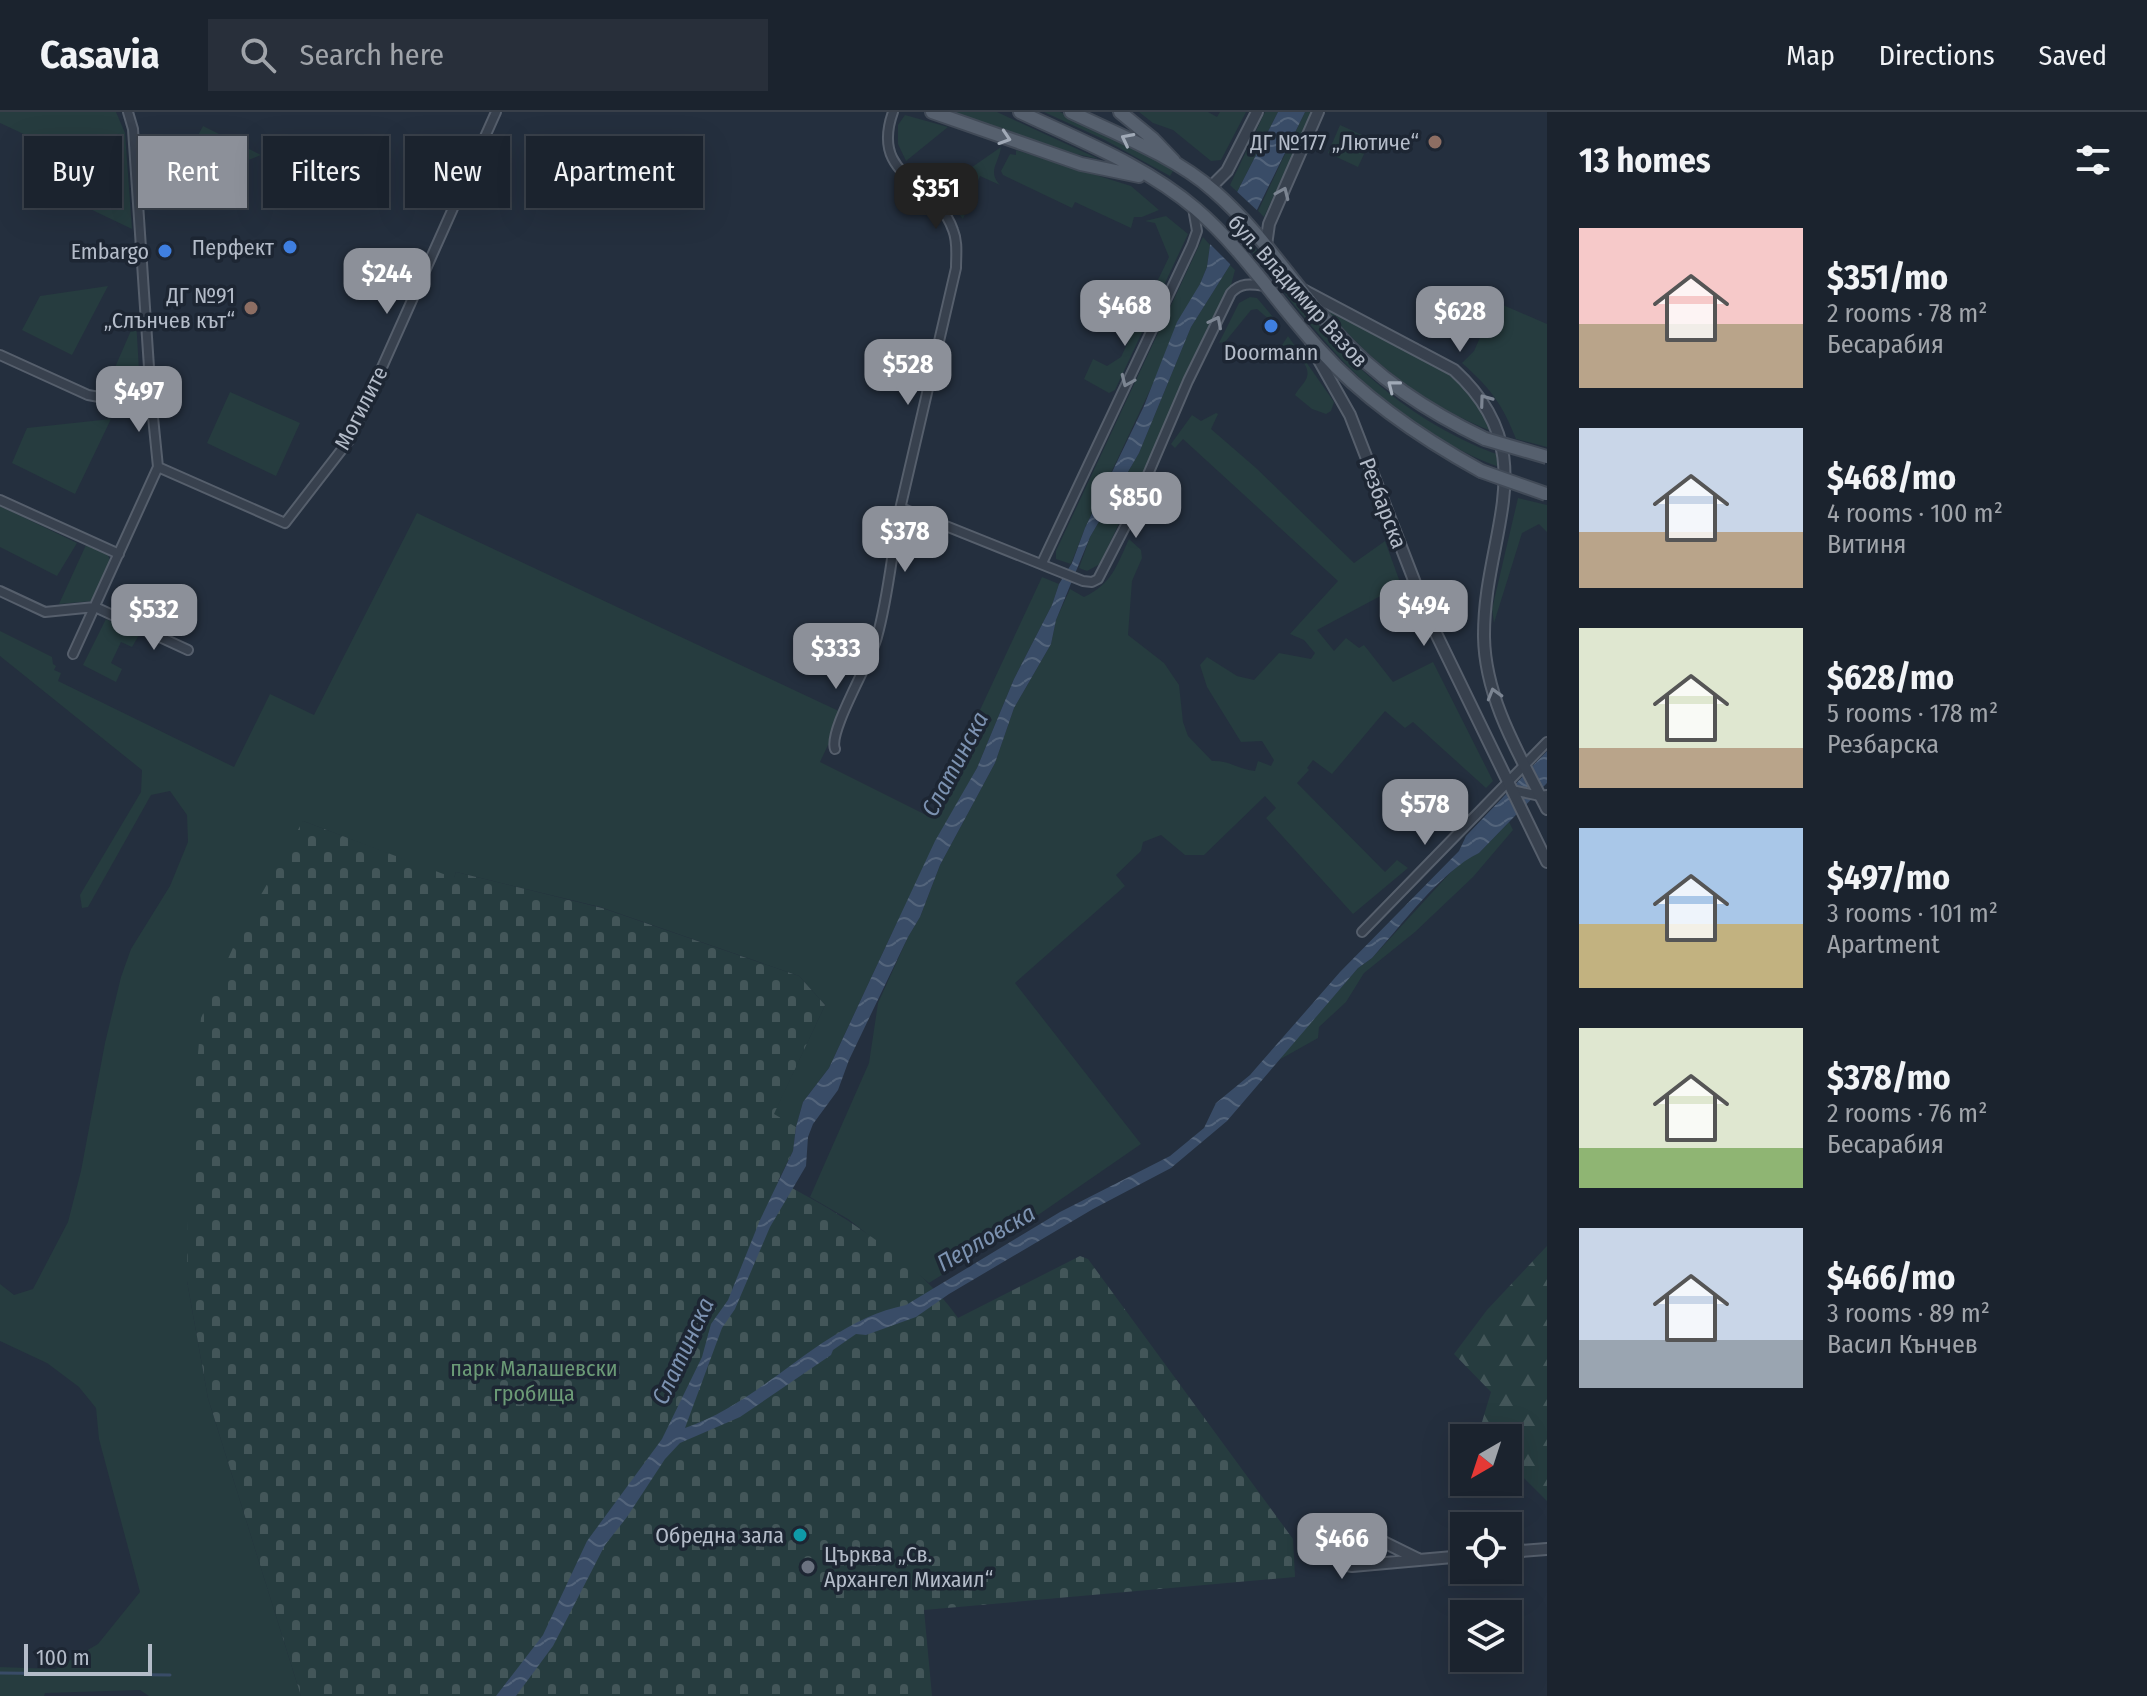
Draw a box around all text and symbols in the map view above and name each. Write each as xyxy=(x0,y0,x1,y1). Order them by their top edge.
search box xyxy=(208,19,768,91)
text: Casavia xyxy=(40,32,160,78)
icon: search xyxy=(236,33,280,77)
text: Search here xyxy=(300,37,444,73)
text: Map xyxy=(1786,39,1835,72)
text: Directions xyxy=(1879,39,1995,72)
text: Saved xyxy=(2039,39,2107,72)
one-way arrow xyxy=(997,129,1011,145)
place label: ДГ №177 „Лютиче“ xyxy=(1249,129,1419,156)
marker: ДГ №177 „Лютиче“ xyxy=(1426,133,1444,151)
one-way arrow xyxy=(1121,134,1136,149)
chip: Buy xyxy=(24,136,122,208)
chip: Rent xyxy=(138,136,247,208)
chip: Filters xyxy=(263,136,389,208)
chip: New xyxy=(405,136,510,208)
chip: Apartment xyxy=(526,136,703,208)
icon: filters xyxy=(2071,138,2115,182)
text: 13 homes xyxy=(1579,140,1711,181)
pin: $351 xyxy=(889,163,983,231)
text: $351 xyxy=(912,173,960,204)
one-way arrow xyxy=(1273,187,1289,202)
street label: бул. Владимир Вазов xyxy=(1222,209,1374,373)
place label: Перфект xyxy=(192,234,274,261)
place label: Embargo xyxy=(71,238,149,265)
marker: Перфект xyxy=(281,238,299,256)
marker: Embargo xyxy=(156,242,174,260)
pin: $244 xyxy=(340,248,434,316)
text: $351/mo xyxy=(1827,257,1948,298)
text: $244 xyxy=(362,258,412,289)
icon: home xyxy=(1643,260,1739,356)
pin: $468 xyxy=(1078,280,1172,348)
place label: ДГ №91 „Слънчев кът“ xyxy=(104,282,235,334)
pin: $628 xyxy=(1413,286,1507,354)
text: $468 xyxy=(1098,290,1152,321)
text: $628 xyxy=(1434,296,1486,327)
text: 2 rooms · 78 m² xyxy=(1827,298,1988,329)
marker: ДГ №91 „Слънчев кът“ xyxy=(242,299,260,317)
one-way arrow xyxy=(1206,316,1221,331)
marker: Doormann xyxy=(1262,317,1280,335)
text: Бесарабия xyxy=(1827,329,1944,360)
pin: $528 xyxy=(861,339,955,407)
place label: Doormann xyxy=(1224,339,1318,366)
text: $528 xyxy=(882,349,934,380)
street label: Могилите xyxy=(329,362,393,454)
pin: $497 xyxy=(92,366,186,434)
one-way arrow xyxy=(1121,373,1137,387)
text: $497 xyxy=(114,376,164,407)
one-way arrow xyxy=(1388,381,1402,395)
one-way arrow xyxy=(1480,394,1495,409)
street label: Резбарска xyxy=(1353,454,1413,552)
text: $468/mo xyxy=(1827,457,1956,498)
icon: home xyxy=(1643,460,1739,556)
pin: $850 xyxy=(1089,472,1183,540)
text: $850 xyxy=(1109,482,1163,513)
text: 4 rooms · 100 m² xyxy=(1827,498,2003,529)
pin: $378 xyxy=(858,506,952,574)
text: $378 xyxy=(880,516,930,547)
text: Витиня xyxy=(1827,529,1906,560)
pin: $494 xyxy=(1377,580,1471,648)
pin: $532 xyxy=(107,584,201,652)
text: $494 xyxy=(1398,590,1450,621)
text: $532 xyxy=(129,594,179,625)
pin: $333 xyxy=(789,623,883,691)
text: $333 xyxy=(811,633,861,664)
text: $628/mo xyxy=(1827,657,1954,698)
icon: home xyxy=(1643,660,1739,756)
one-way arrow xyxy=(1487,687,1503,701)
text: 5 rooms · 178 m² xyxy=(1827,698,1998,729)
water label: Слатинска xyxy=(916,707,994,821)
text: Резбарска xyxy=(1827,729,1939,760)
pin: $578 xyxy=(1378,779,1472,847)
text: $578 xyxy=(1400,789,1450,820)
text: $497/mo xyxy=(1827,857,1950,898)
icon: home xyxy=(1643,860,1739,956)
text: 3 rooms · 101 m² xyxy=(1827,898,1998,929)
text: Apartment xyxy=(1827,929,1940,960)
text: $378/mo xyxy=(1827,1057,1951,1098)
icon: home xyxy=(1643,1060,1739,1156)
text: 2 rooms · 76 m² xyxy=(1827,1098,1987,1129)
text: Бесарабия xyxy=(1827,1129,1944,1160)
water label: Перловска xyxy=(932,1199,1040,1277)
text: $466/mo xyxy=(1827,1257,1955,1298)
icon: home xyxy=(1643,1260,1739,1356)
water label: Слатинска xyxy=(646,1293,720,1409)
text: 3 rooms · 89 m² xyxy=(1827,1298,1990,1329)
text: Васил Кънчев xyxy=(1827,1329,1978,1360)
park label: парк Малашевски гробища xyxy=(450,1355,618,1407)
north arrow xyxy=(1450,1424,1522,1496)
map controls xyxy=(1450,1424,1522,1672)
button: locate xyxy=(1450,1512,1522,1584)
pin: $466 xyxy=(1295,1513,1389,1581)
place label: Обредна зала xyxy=(655,1522,784,1549)
text: $466 xyxy=(1315,1523,1369,1554)
marker: Обредна зала xyxy=(791,1526,809,1544)
place label: Църква „Св. Архангел Михаил“ xyxy=(824,1541,993,1593)
marker: Църква „Св. Архангел Михаил“ xyxy=(799,1558,817,1576)
button: layers xyxy=(1450,1600,1522,1672)
scale bar xyxy=(24,1640,152,1676)
text: 100 m xyxy=(36,1644,90,1671)

